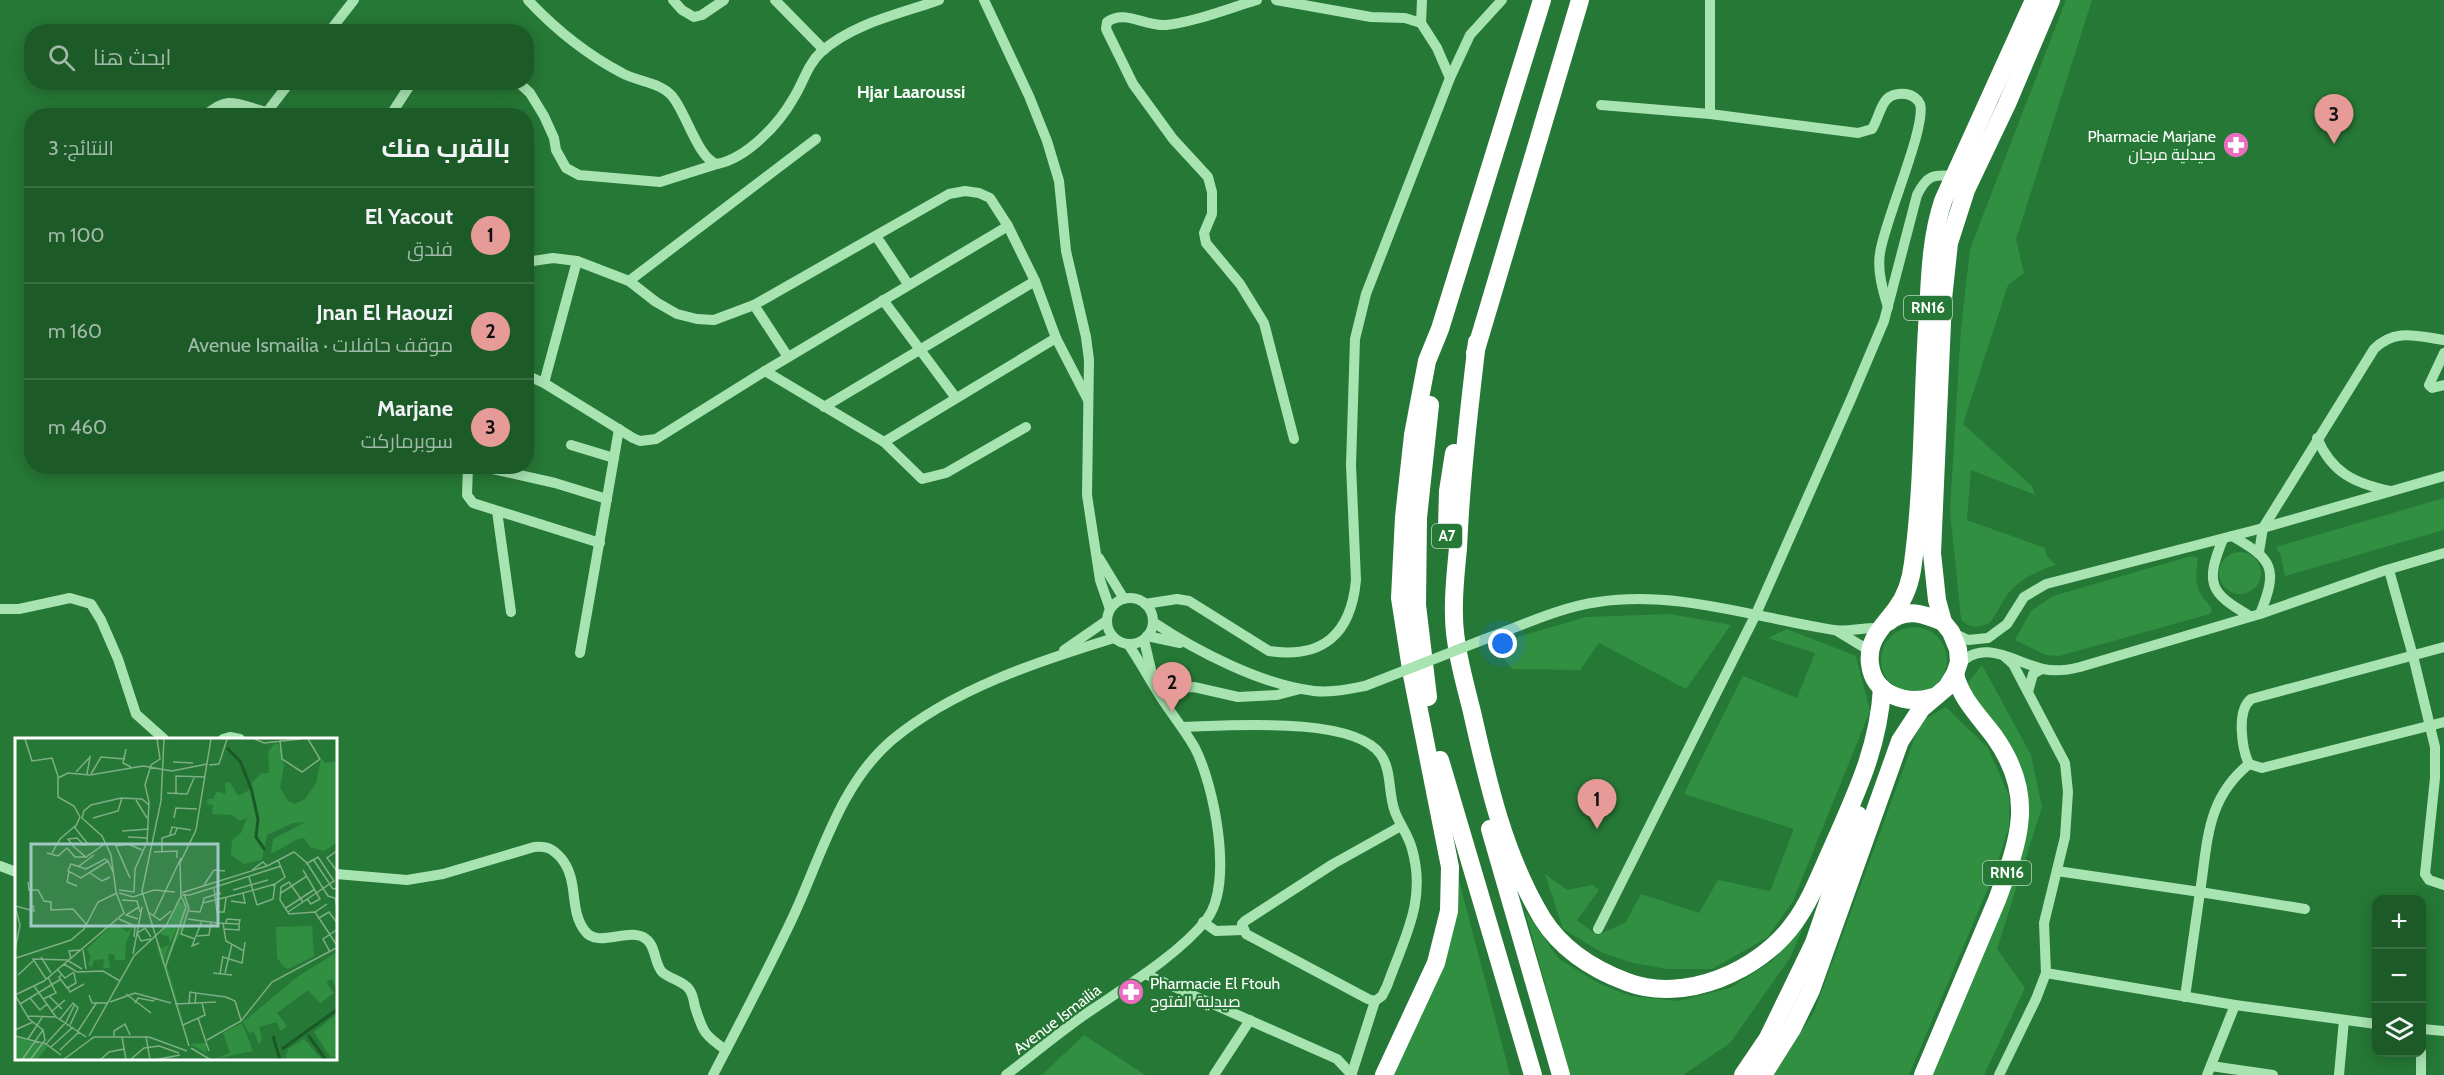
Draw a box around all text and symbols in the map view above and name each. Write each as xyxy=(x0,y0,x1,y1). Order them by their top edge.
search box xyxy=(24,24,534,90)
icon: search xyxy=(45,41,78,74)
text: ابحث هنا xyxy=(93,44,171,71)
district label: Hjar Laaroussi xyxy=(857,81,965,103)
pin: 3 xyxy=(2314,94,2354,144)
place label: Pharmacie Marjane صيدلية مرجان xyxy=(2088,127,2216,165)
pharmacy icon: Pharmacie Marjane صيدلية مرجان xyxy=(2221,130,2251,160)
text: بالقرب منك xyxy=(382,132,510,164)
text: النتائج: 3 xyxy=(48,136,114,160)
text: El Yacout xyxy=(365,203,453,230)
text: 100 m xyxy=(48,223,105,247)
text: 1 xyxy=(487,223,494,247)
text: فندق xyxy=(407,237,453,261)
road number: RN16 xyxy=(1904,296,1952,320)
text: Jnan El Haouzi xyxy=(316,299,453,326)
text: 160 m xyxy=(48,319,102,343)
text: 2 xyxy=(485,319,496,343)
text: موقف حافلات · Avenue Ismailia xyxy=(188,333,453,357)
text: Marjane xyxy=(377,395,453,422)
text: 460 m xyxy=(48,415,107,439)
text: 3 xyxy=(485,415,496,439)
text: سوبرماركت xyxy=(361,429,453,453)
road number: A7 xyxy=(1432,524,1462,548)
your location xyxy=(1488,629,1517,658)
pin: 2 xyxy=(1152,662,1192,712)
inset map xyxy=(15,738,338,1060)
pin: 1 xyxy=(1578,780,1616,829)
road number: RN16 xyxy=(1983,861,2031,885)
map controls xyxy=(2372,895,2426,1057)
button: + xyxy=(2372,895,2426,949)
button: − xyxy=(2372,949,2426,1003)
place label: Pharmacie El Ftouh صيدلية الفتوح xyxy=(1150,974,1280,1013)
pharmacy icon: Pharmacie El Ftouh صيدلية الفتوح xyxy=(1116,977,1146,1007)
street label: Avenue Ismailia xyxy=(1010,980,1105,1059)
button: layers xyxy=(2372,1003,2426,1057)

